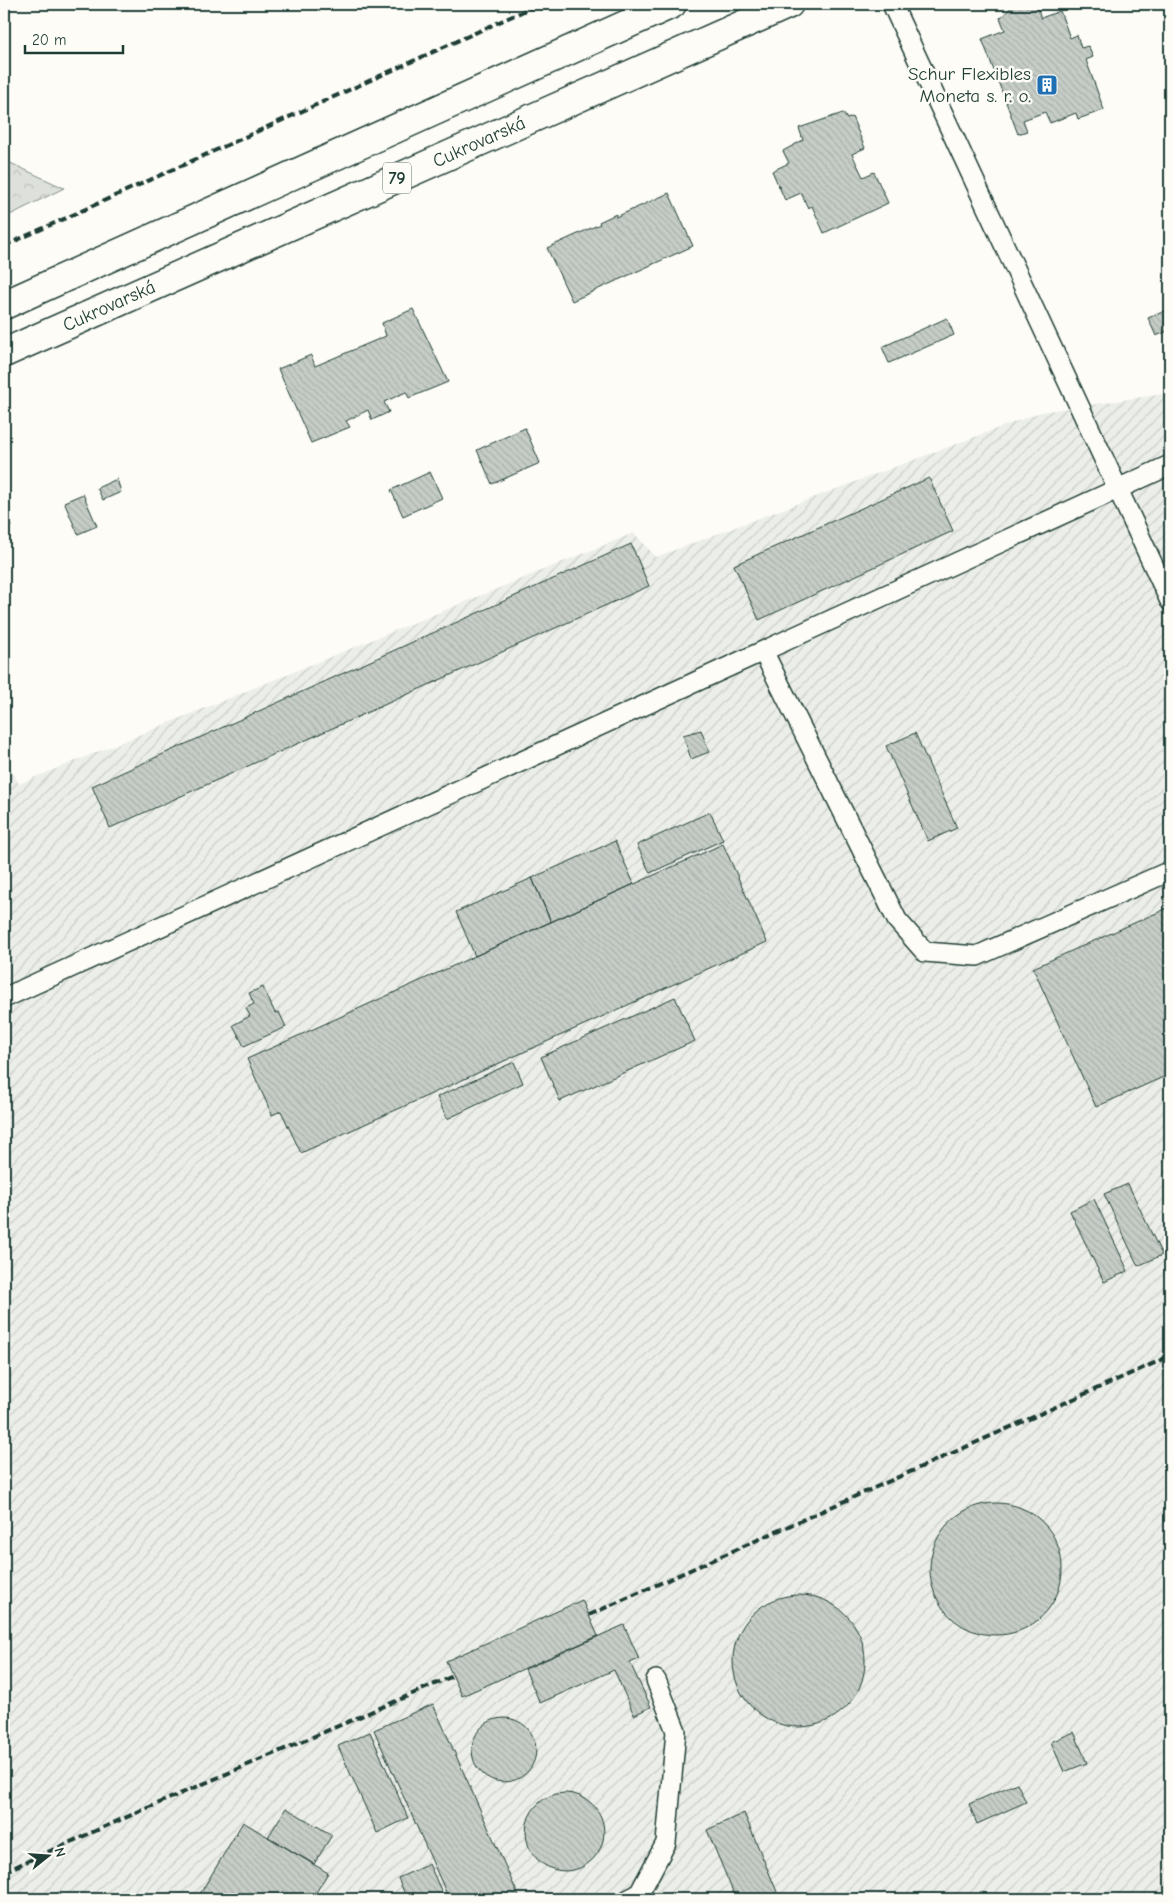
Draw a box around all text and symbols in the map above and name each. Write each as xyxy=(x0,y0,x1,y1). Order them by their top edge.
scale bar xyxy=(25,22,122,54)
text: 20 m xyxy=(32,31,66,49)
place label: Schur Flexibles Moneta s. r. o. xyxy=(908,63,1031,107)
building icon: Schur Flexibles Moneta s. r. o. xyxy=(1035,73,1059,97)
street label: Cukrovarská xyxy=(429,112,529,172)
road number: 79 xyxy=(383,162,411,194)
street label: Cukrovarská xyxy=(59,276,159,336)
north arrow xyxy=(22,1830,72,1880)
text: N xyxy=(50,1845,69,1859)

